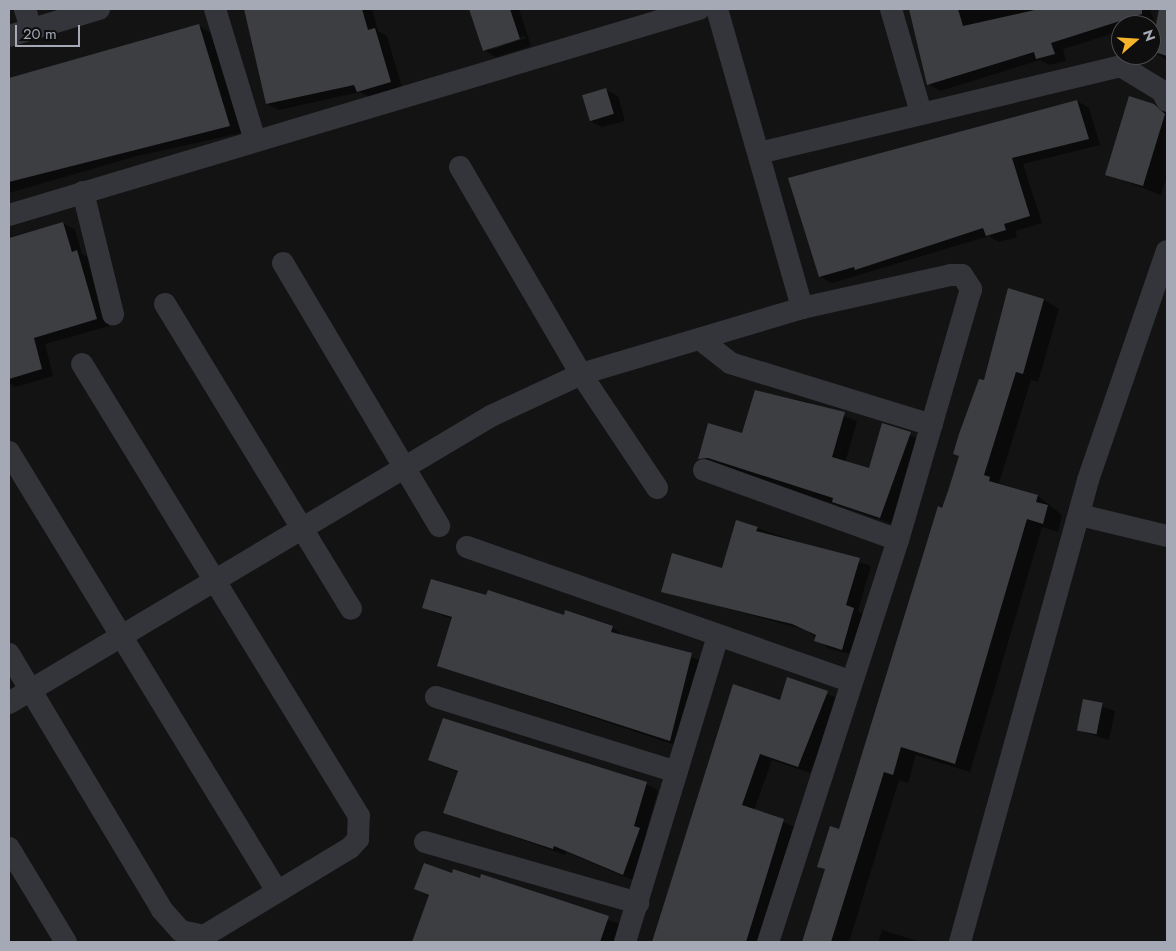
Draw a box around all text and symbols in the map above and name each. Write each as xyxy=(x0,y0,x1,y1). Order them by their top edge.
scale bar xyxy=(18,15,82,47)
north arrow xyxy=(1111,15,1161,65)
text: 20 m xyxy=(23,23,57,45)
text: N xyxy=(1138,27,1161,44)

